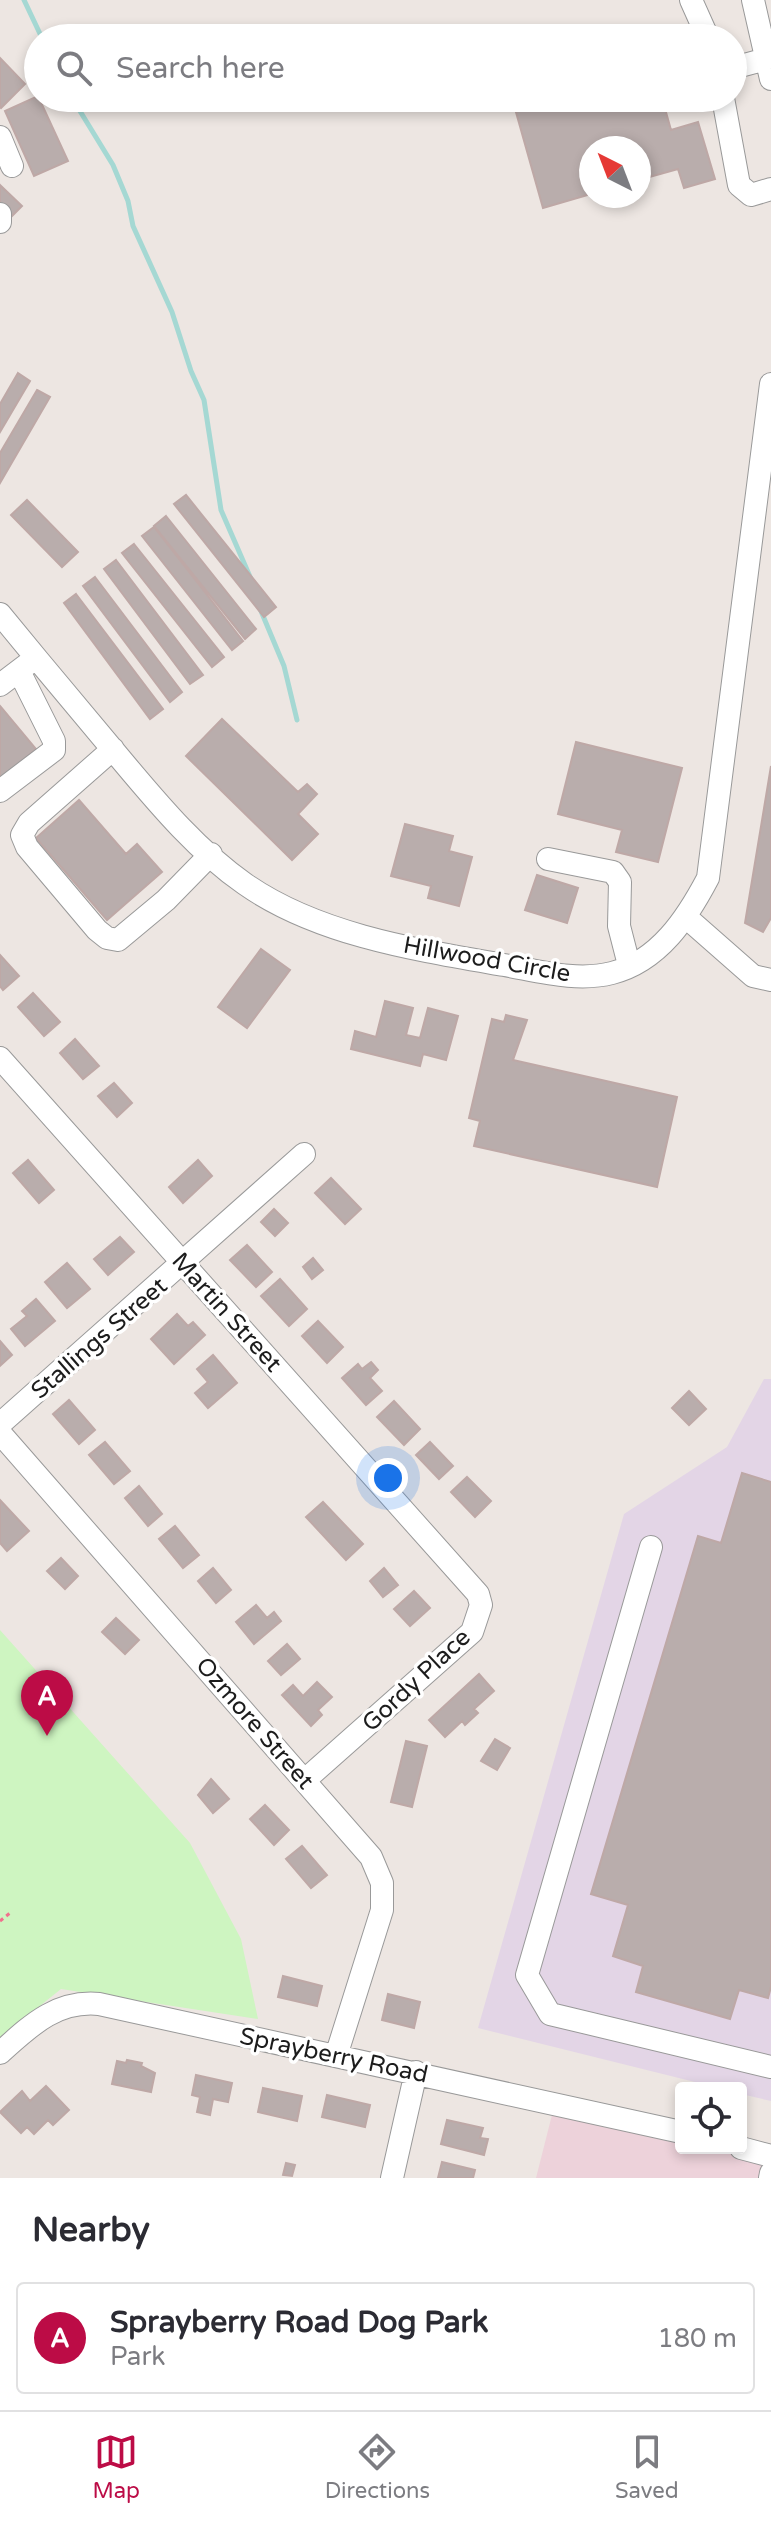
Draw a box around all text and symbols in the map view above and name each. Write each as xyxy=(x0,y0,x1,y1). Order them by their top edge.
search box xyxy=(24,24,747,112)
icon: search xyxy=(52,46,96,90)
text: Search here xyxy=(116,50,285,87)
north arrow xyxy=(579,136,651,208)
street label: Hillwood Circle xyxy=(401,931,573,988)
street label: Martin Street xyxy=(166,1247,288,1378)
street label: Stallings Street xyxy=(25,1271,173,1405)
your location xyxy=(368,1458,408,1498)
street label: Gordy Place xyxy=(356,1623,477,1738)
street label: Ozmore Street xyxy=(189,1651,320,1795)
pin: A xyxy=(21,1670,73,1736)
street label: Sprayberry Road xyxy=(237,2021,431,2090)
map controls xyxy=(675,2082,747,2154)
button: locate xyxy=(675,2082,747,2154)
text: Nearby xyxy=(32,2210,150,2251)
text: Sprayberry Road Dog Park xyxy=(110,2304,488,2341)
text: A xyxy=(50,2323,70,2354)
text: 180 m xyxy=(657,2323,737,2354)
text: Park xyxy=(110,2341,166,2372)
tab: Map xyxy=(92,2430,140,2504)
tab: Directions xyxy=(325,2430,430,2504)
tab: Saved xyxy=(615,2430,679,2504)

